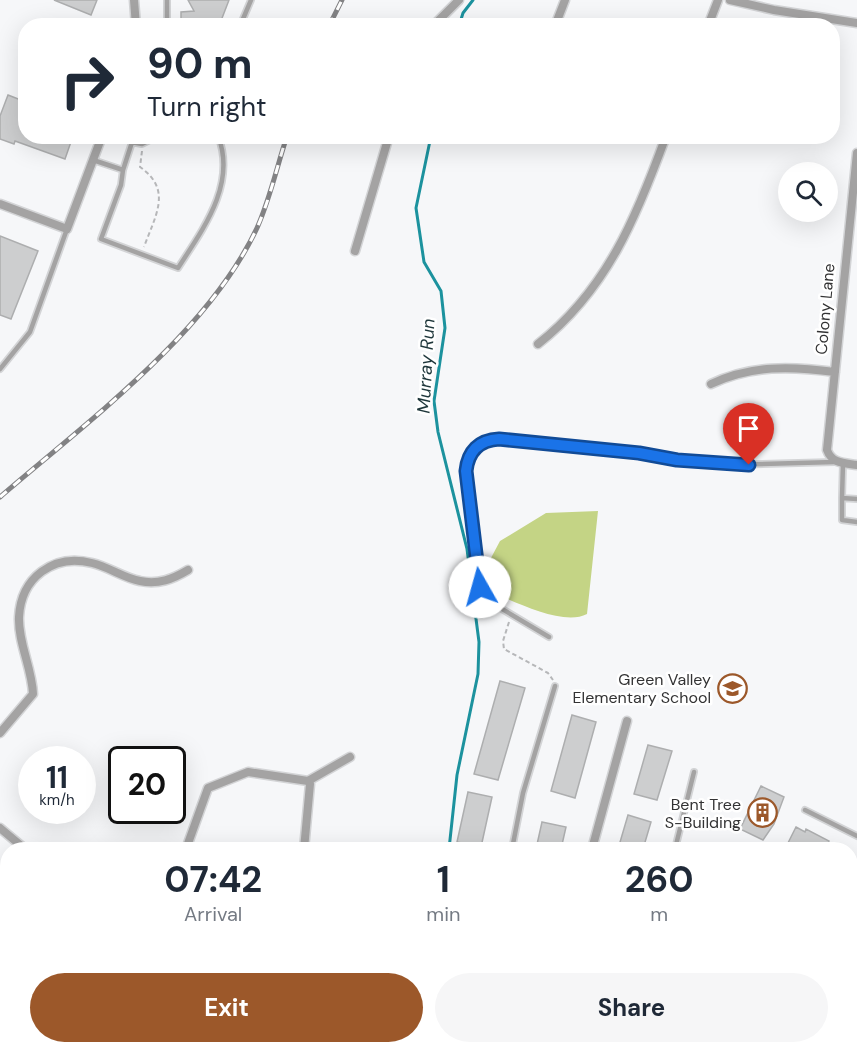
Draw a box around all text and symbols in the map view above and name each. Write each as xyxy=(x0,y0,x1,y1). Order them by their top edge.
text: 90 m xyxy=(147,36,253,91)
icon: right xyxy=(48,42,126,120)
text: Turn right xyxy=(147,89,267,124)
map controls xyxy=(778,162,838,222)
button: search xyxy=(778,162,838,222)
street label: Colony Lane xyxy=(811,262,839,356)
water label: Murray Run xyxy=(412,318,440,414)
pin xyxy=(723,403,774,465)
icon: arrive xyxy=(732,412,765,445)
position arrow xyxy=(448,555,512,619)
place label: Green Valley Elementary School xyxy=(573,669,711,708)
school or university icon: Green Valley Elementary School xyxy=(716,672,748,704)
speed limit sign: 20 xyxy=(108,746,186,824)
text: 11 xyxy=(46,758,68,797)
text: km/h xyxy=(39,790,75,810)
place label: Bent Tree S-Building xyxy=(665,794,741,833)
building icon: Bent Tree S-Building xyxy=(746,797,778,829)
text: 07:42 xyxy=(164,856,262,903)
text: 1 xyxy=(437,856,450,903)
text: 260 xyxy=(625,856,694,903)
text: Arrival xyxy=(184,901,242,927)
text: min xyxy=(426,901,460,927)
text: m xyxy=(650,901,668,927)
button: Exit xyxy=(30,973,423,1042)
button: Share xyxy=(435,973,828,1042)

